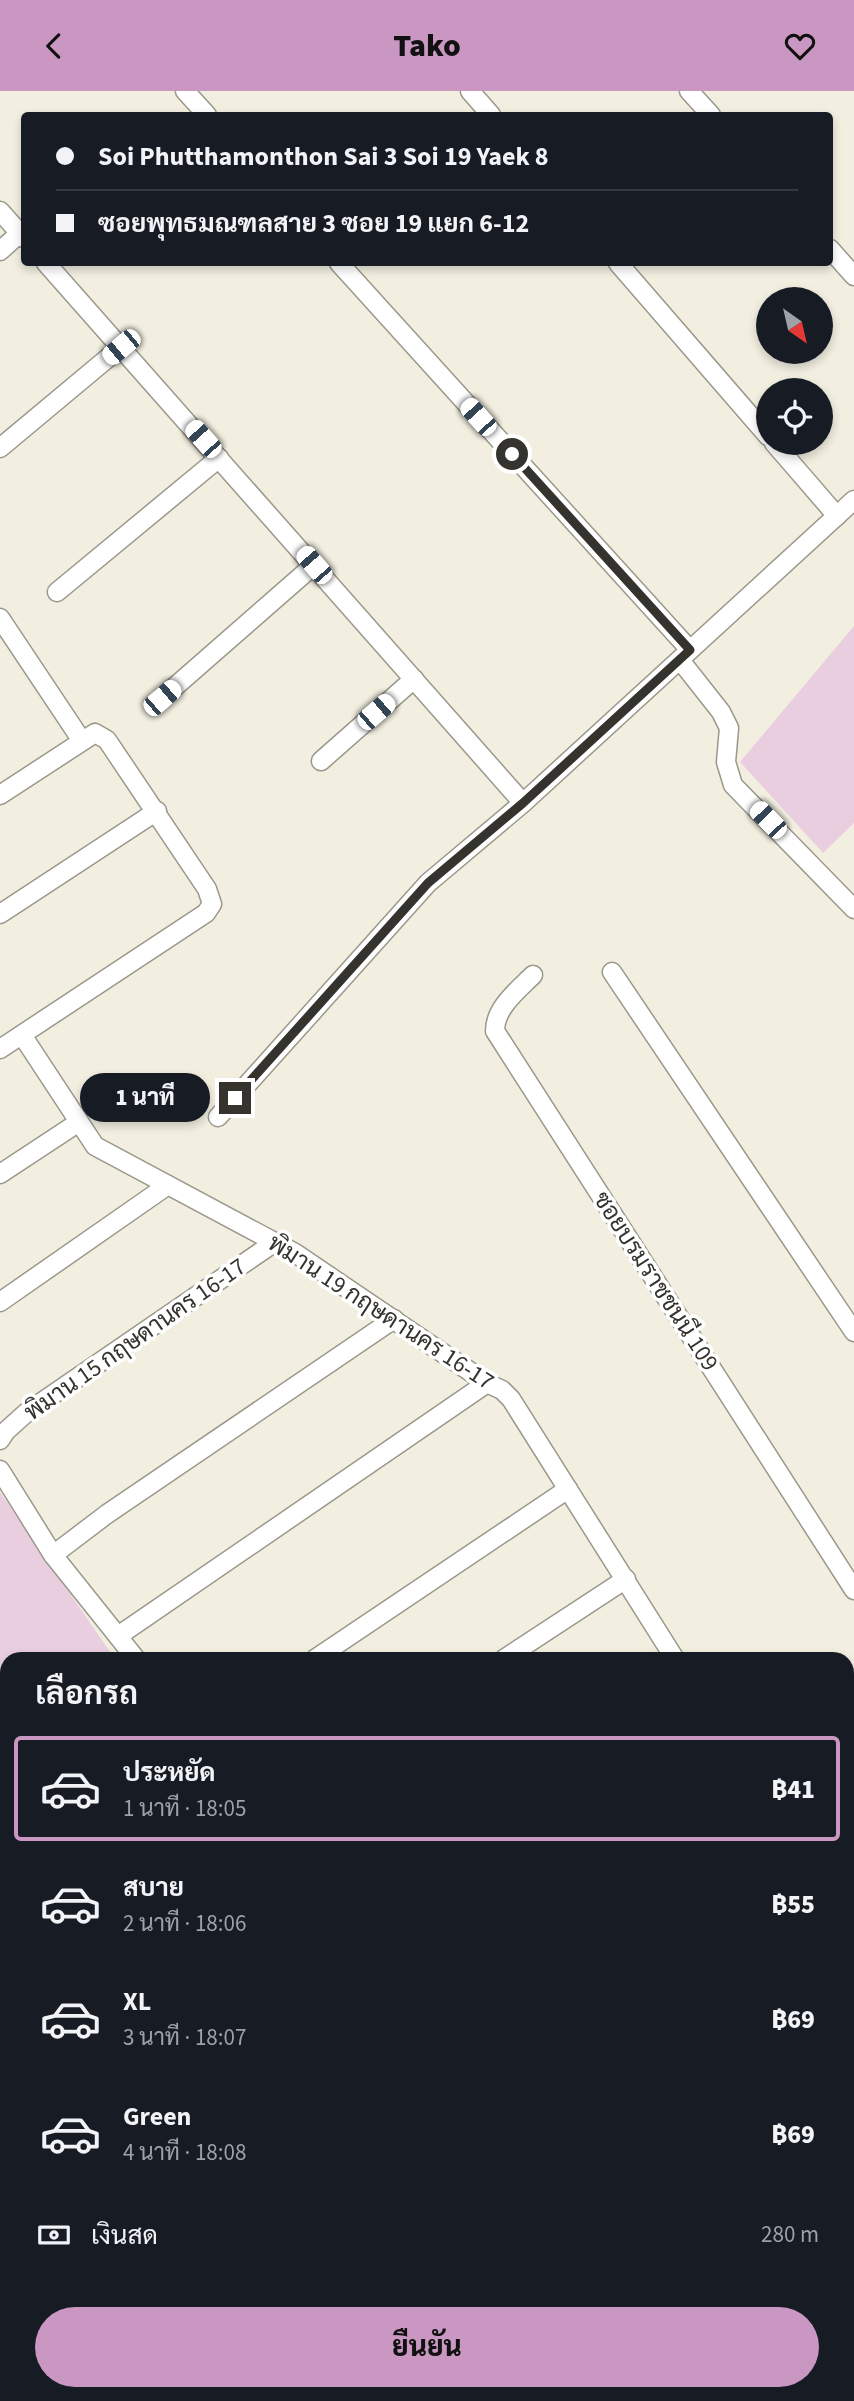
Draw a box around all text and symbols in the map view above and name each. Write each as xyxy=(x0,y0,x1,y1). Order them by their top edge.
text: Tako xyxy=(393,23,461,69)
icon: back xyxy=(35,27,73,65)
icon: heart xyxy=(781,27,819,65)
text: Soi Phutthamonthon Sai 3 Soi 19 Yaek 8 xyxy=(98,138,549,175)
text: ซอยพุทธมณฑลสาย 3 ซอย 19 แยก 6-12 xyxy=(98,205,529,242)
north arrow xyxy=(756,287,833,364)
map controls xyxy=(756,287,833,455)
car xyxy=(99,325,144,369)
button: locate xyxy=(756,378,833,455)
car xyxy=(457,394,500,440)
car xyxy=(182,416,225,462)
route start xyxy=(496,438,528,470)
car xyxy=(293,542,336,588)
car xyxy=(140,676,185,720)
car xyxy=(354,690,399,734)
car xyxy=(746,798,791,842)
callout: 1 นาที xyxy=(81,1073,210,1123)
text: 1 นาที xyxy=(115,1081,175,1114)
route end xyxy=(219,1082,251,1114)
street label: ซอยบรมราชชนนี 109 xyxy=(584,1185,727,1378)
street label: พิมาน 19 กฤษดานคร 16-17 xyxy=(261,1226,501,1399)
street label: พิมาน 15 กฤษดานคร 16-17 xyxy=(17,1249,253,1429)
text: เลือกรถ xyxy=(35,1671,138,1717)
text: ประหยัด xyxy=(123,1754,216,1791)
icon: car xyxy=(39,1757,102,1820)
text: ฿41 xyxy=(771,1771,815,1808)
text: 1 นาที · 18:05 xyxy=(123,1792,246,1825)
text: สบาย xyxy=(123,1869,184,1906)
icon: car xyxy=(39,1872,102,1935)
text: ฿55 xyxy=(771,1886,815,1923)
text: 2 นาที · 18:06 xyxy=(123,1907,246,1940)
text: XL xyxy=(123,1983,151,2020)
icon: car xyxy=(39,1987,102,2050)
text: ฿69 xyxy=(771,2001,815,2038)
text: 3 นาที · 18:07 xyxy=(123,2021,246,2054)
text: Green xyxy=(123,2098,191,2135)
icon: car xyxy=(39,2102,102,2165)
text: ฿69 xyxy=(771,2116,815,2153)
text: 4 นาที · 18:08 xyxy=(123,2136,246,2169)
icon: cash xyxy=(35,2216,73,2254)
text: เงินสด xyxy=(91,2217,158,2254)
text: 280 m xyxy=(761,2218,819,2251)
button: ยืนยัน xyxy=(35,2307,819,2387)

